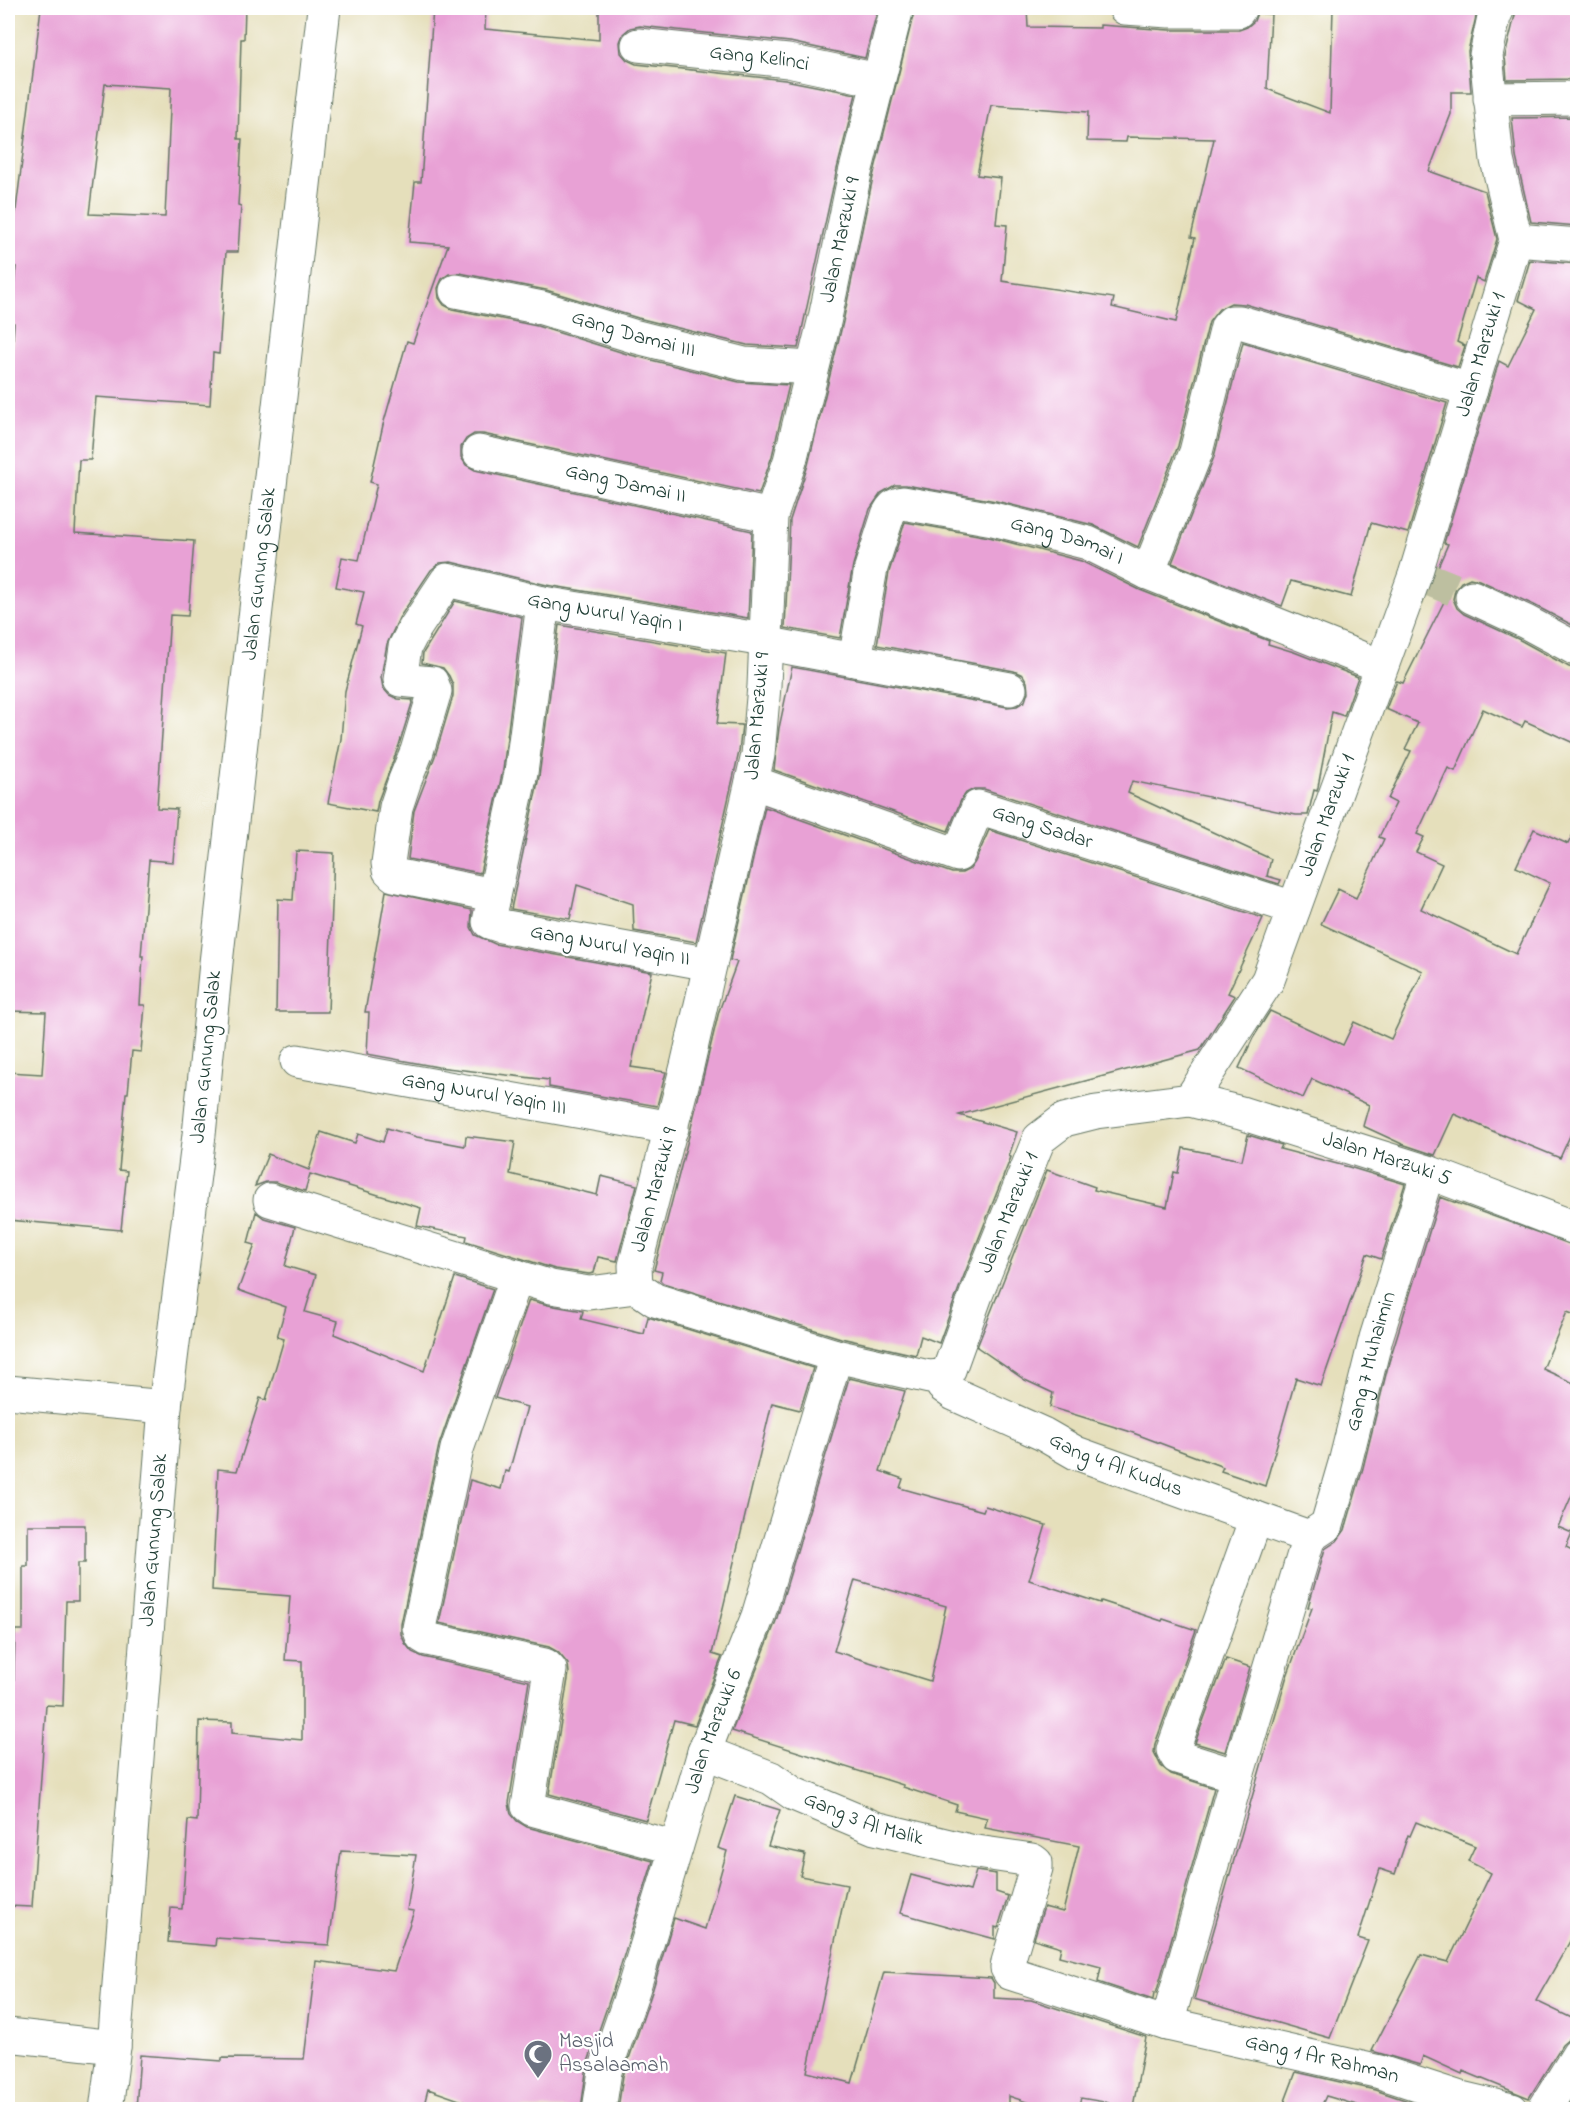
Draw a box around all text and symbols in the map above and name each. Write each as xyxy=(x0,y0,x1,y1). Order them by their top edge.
street label: Gang Kelinci xyxy=(708,38,812,80)
street label: Jalan Marzuki 9 xyxy=(813,174,869,306)
street label: Jalan Marzuki 1 xyxy=(1449,289,1514,421)
street label: Gang Damai III xyxy=(568,303,699,366)
street label: Gang Damai II xyxy=(562,456,689,512)
street label: Jalan Gunung Salak xyxy=(235,485,285,662)
street label: Gang Damai I xyxy=(1007,509,1129,574)
street label: Gang Nurul Yaqin I xyxy=(524,585,685,641)
street label: Jalan Marzuki 9 xyxy=(737,650,779,781)
street label: Jalan Marzuki 1 xyxy=(1292,750,1364,881)
street label: Gang Sadar xyxy=(988,797,1097,858)
street label: Gang Nurul Yaqin II xyxy=(527,917,692,977)
street label: Jalan Gunung Salak xyxy=(183,968,230,1145)
street label: Gang Nurul Yaqin III xyxy=(399,1065,569,1124)
street label: Jalan Marzuki 9 xyxy=(624,1124,686,1256)
street label: Jalan Marzuki 5 xyxy=(1318,1124,1455,1194)
street label: Jalan Marzuki 1 xyxy=(971,1147,1047,1278)
street label: Gang 7 Muhaimin xyxy=(1338,1288,1405,1435)
street label: Gang 4 Al Kudus xyxy=(1043,1425,1187,1505)
street label: Jalan Gunung Salak xyxy=(133,1452,176,1628)
street label: Jalan Marzuki 6 xyxy=(678,1665,750,1797)
street label: Gang 3 Al Malik xyxy=(799,1785,927,1854)
place label: Masjid Assalaamah xyxy=(559,2027,668,2081)
street label: Gang 1 Ar Rahman xyxy=(1242,2027,1403,2092)
mosque icon: Masjid Assalaamah xyxy=(522,2038,554,2080)

